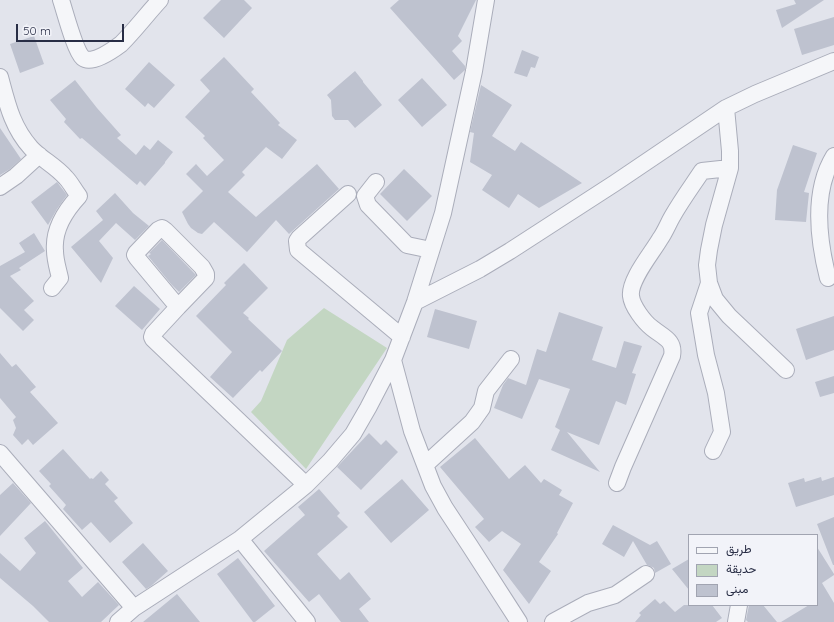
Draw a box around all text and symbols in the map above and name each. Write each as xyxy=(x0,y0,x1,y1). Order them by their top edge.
scale bar xyxy=(18,16,126,42)
text: 50 m xyxy=(23,23,51,38)
legend xyxy=(688,534,818,606)
text: طريق xyxy=(726,541,751,556)
text: حديقة xyxy=(726,561,756,576)
text: مبنى xyxy=(726,581,748,596)

